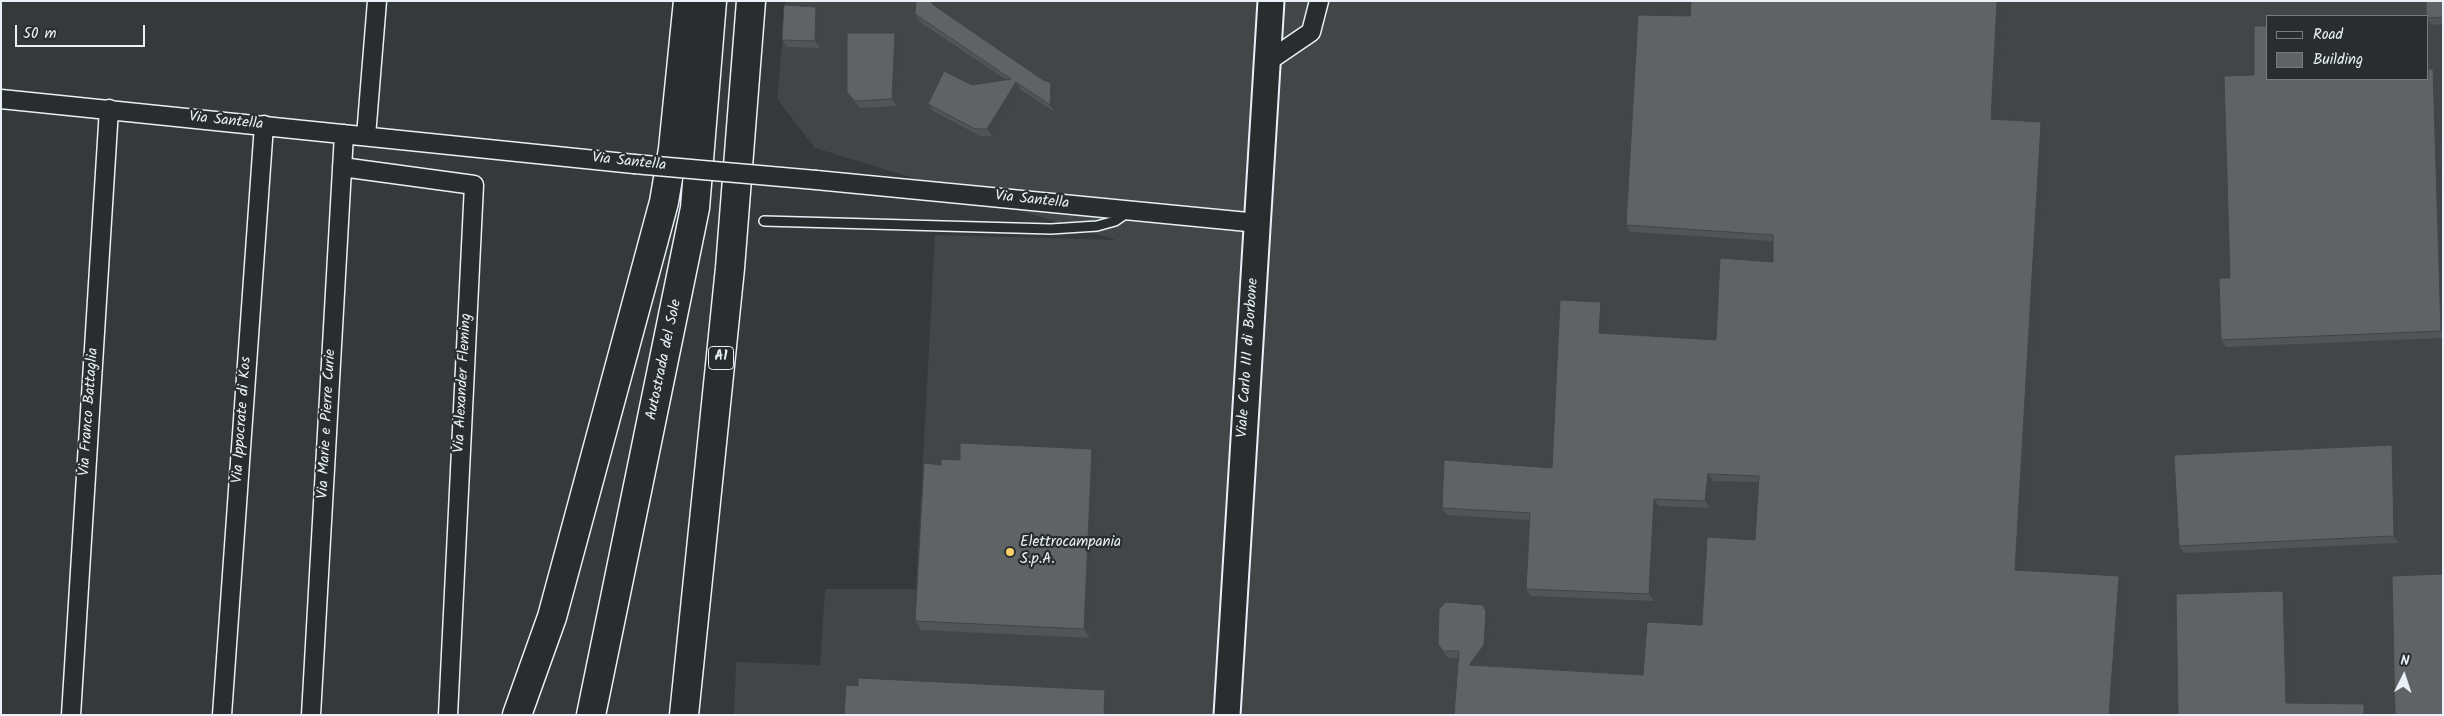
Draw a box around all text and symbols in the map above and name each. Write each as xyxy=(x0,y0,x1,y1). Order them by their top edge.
scale bar xyxy=(18,15,148,47)
legend xyxy=(2266,15,2429,80)
text: 50 m xyxy=(23,22,57,46)
text: Road xyxy=(2313,23,2343,47)
text: Building xyxy=(2313,48,2363,72)
street label: Via Santella xyxy=(188,109,264,135)
street label: Via Santella xyxy=(591,150,667,176)
street label: Via Santella xyxy=(994,188,1070,214)
street label: Viale Carlo III di Borbone xyxy=(1234,277,1264,439)
street label: Autostrada del Sole xyxy=(643,298,687,422)
street label: Via Alexander Fleming xyxy=(451,313,477,453)
road number: A1 xyxy=(708,346,734,369)
street label: Via Franco Battaglia xyxy=(77,347,103,477)
street label: Via Marie e Pierre Curie xyxy=(315,349,341,499)
street label: Via Ippocrate di Kos xyxy=(230,356,256,484)
place label: Elettrocampania S.p.A. xyxy=(1020,534,1121,569)
marker: Elettrocampania S.p.A. xyxy=(1004,546,1016,558)
text: N xyxy=(2400,650,2410,672)
north arrow xyxy=(2379,651,2429,701)

